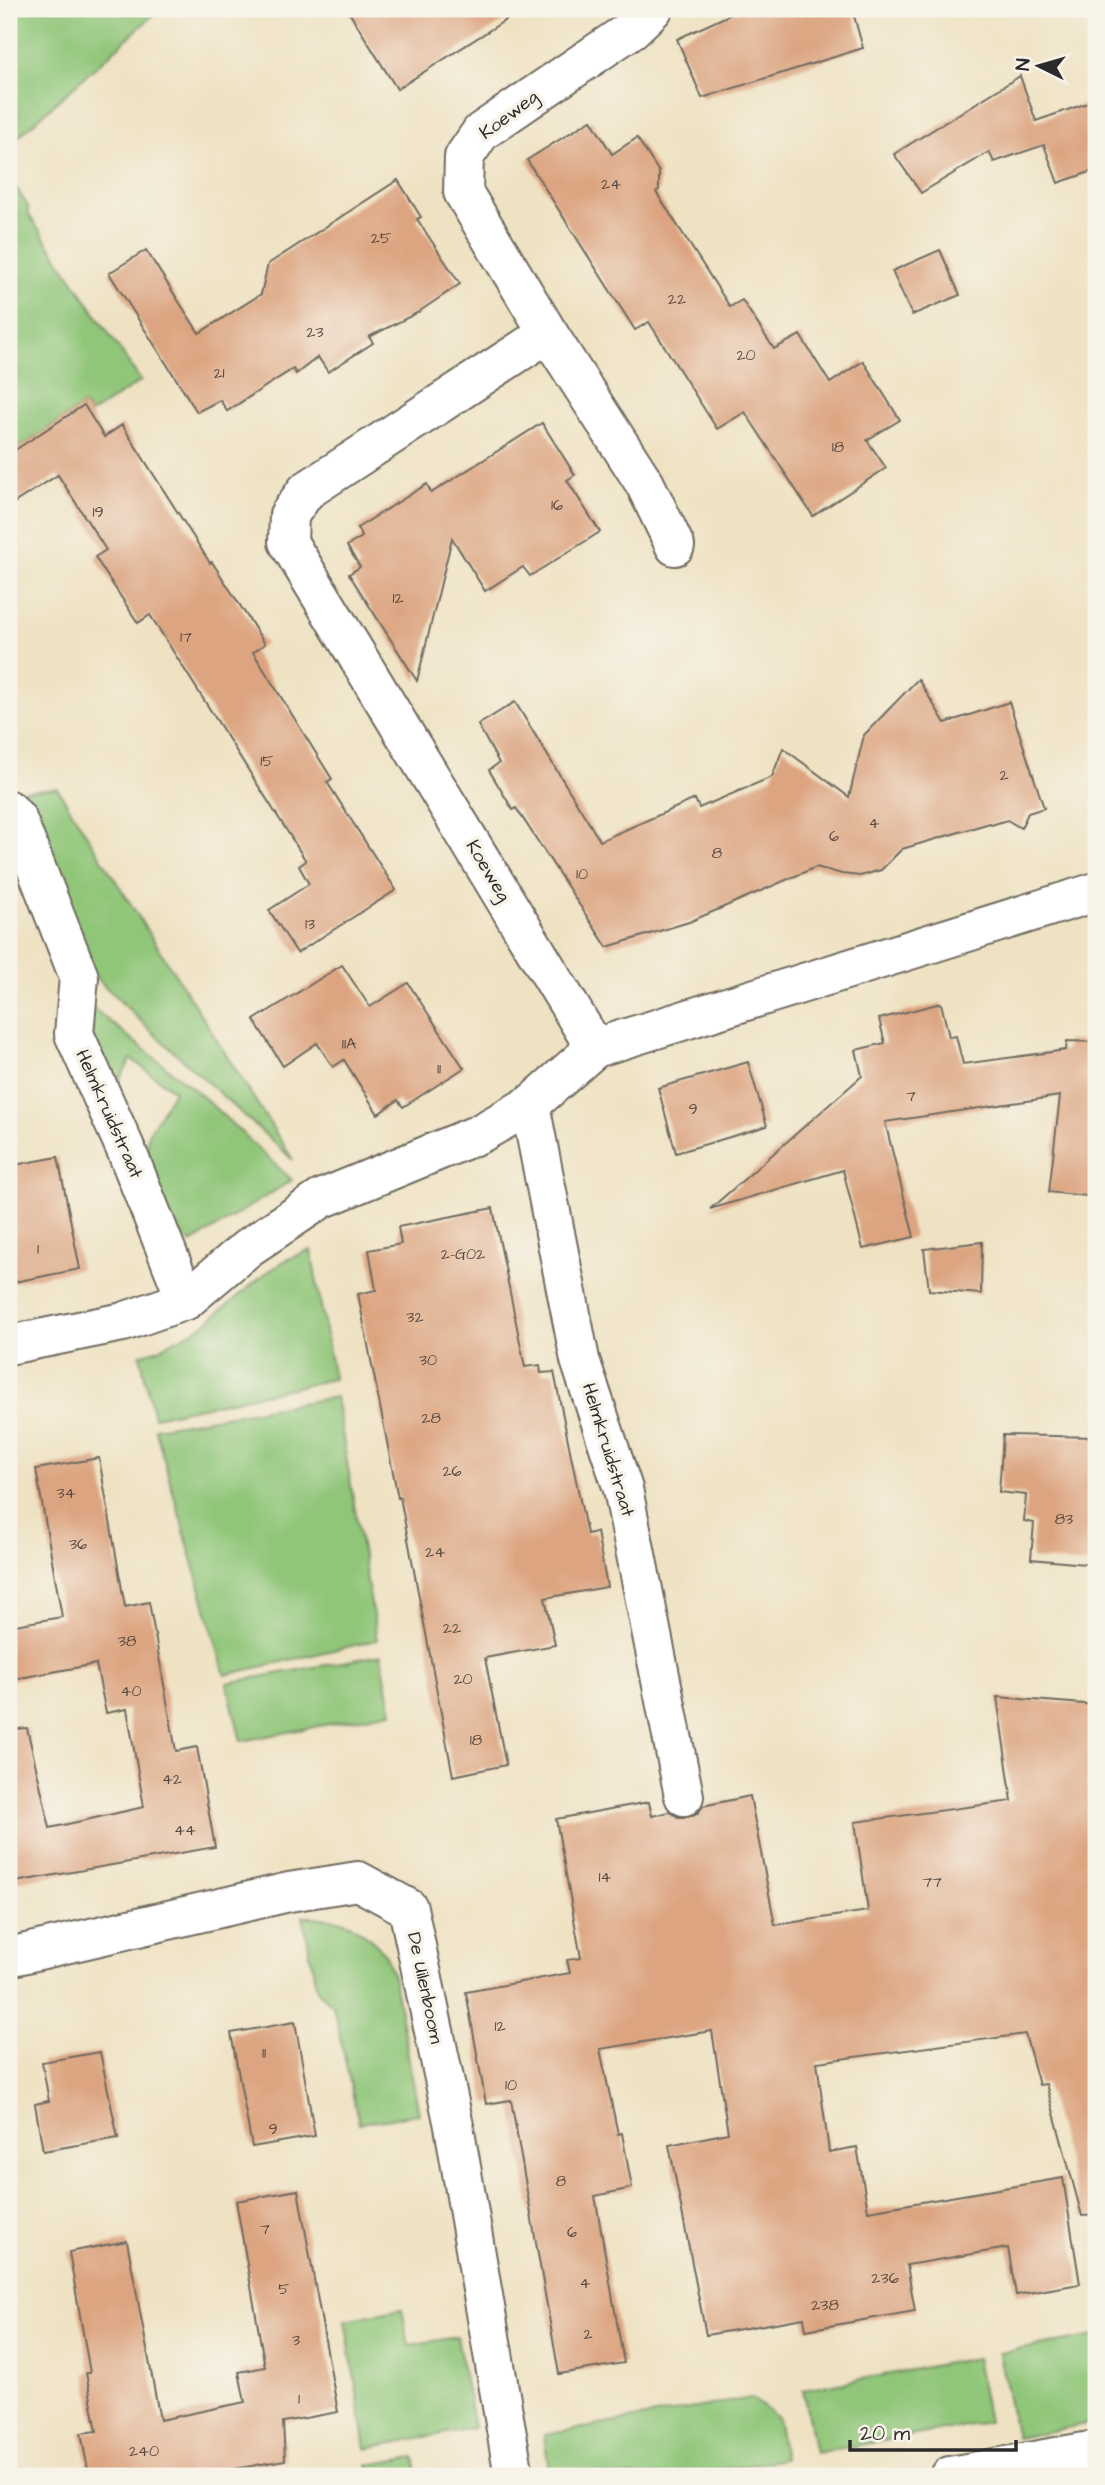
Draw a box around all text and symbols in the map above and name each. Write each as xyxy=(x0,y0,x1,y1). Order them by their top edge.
north arrow xyxy=(1004,32,1074,102)
text: N xyxy=(1010,57,1038,72)
street label: Koeweg xyxy=(474,84,545,147)
house number: 24 xyxy=(601,173,621,195)
house number: 25 xyxy=(371,227,392,249)
house number: 22 xyxy=(668,288,686,310)
house number: 23 xyxy=(306,321,324,343)
house number: 20 xyxy=(736,344,756,366)
house number: 21 xyxy=(213,362,225,384)
house number: 18 xyxy=(832,436,844,458)
house number: 16 xyxy=(551,494,563,516)
house number: 19 xyxy=(92,501,104,523)
house number: 12 xyxy=(392,587,404,609)
house number: 17 xyxy=(180,626,192,648)
house number: 15 xyxy=(260,750,274,772)
house number: 2 xyxy=(999,764,1009,786)
house number: 4 xyxy=(869,812,880,834)
house number: 6 xyxy=(829,825,839,847)
street label: Koeweg xyxy=(458,835,517,908)
house number: 8 xyxy=(712,842,722,864)
house number: 10 xyxy=(576,863,588,885)
house number: 13 xyxy=(305,913,315,935)
house number: 11A xyxy=(342,1033,356,1055)
street label: Helmkruidstraat xyxy=(68,1045,150,1183)
house number: 11 xyxy=(437,1058,441,1080)
house number: 7 xyxy=(906,1085,916,1107)
house number: 9 xyxy=(688,1098,698,1120)
house number: 1 xyxy=(37,1238,39,1260)
house number: 2-G02 xyxy=(441,1243,485,1265)
house number: 32 xyxy=(406,1306,424,1328)
house number: 30 xyxy=(419,1349,437,1371)
street label: Helmkruidstraat xyxy=(575,1380,641,1521)
house number: 28 xyxy=(421,1407,441,1429)
house number: 26 xyxy=(442,1460,462,1482)
house number: 34 xyxy=(56,1482,76,1504)
house number: 83 xyxy=(1055,1508,1073,1530)
house number: 36 xyxy=(69,1533,87,1555)
house number: 24 xyxy=(425,1541,445,1563)
house number: 22 xyxy=(443,1617,461,1639)
house number: 38 xyxy=(118,1630,136,1652)
house number: 20 xyxy=(453,1668,473,1690)
house number: 40 xyxy=(121,1680,141,1702)
house number: 18 xyxy=(470,1729,482,1751)
house number: 42 xyxy=(162,1768,182,1790)
house number: 44 xyxy=(174,1819,196,1841)
house number: 14 xyxy=(599,1866,612,1888)
house number: 77 xyxy=(922,1871,942,1893)
street label: De Uilenboom xyxy=(400,1930,450,2046)
house number: 12 xyxy=(494,2015,506,2037)
house number: 11 xyxy=(262,2042,266,2064)
house number: 10 xyxy=(505,2074,517,2096)
house number: 9 xyxy=(268,2118,278,2140)
house number: 8 xyxy=(556,2170,566,2192)
house number: 7 xyxy=(260,2218,270,2240)
house number: 6 xyxy=(567,2221,577,2243)
house number: 236 xyxy=(871,2267,899,2289)
house number: 4 xyxy=(580,2272,591,2294)
house number: 5 xyxy=(278,2278,290,2300)
house number: 238 xyxy=(811,2294,839,2316)
house number: 2 xyxy=(583,2323,593,2345)
house number: 3 xyxy=(292,2329,300,2351)
house number: 1 xyxy=(298,2388,300,2410)
scale bar xyxy=(850,2408,1016,2452)
text: 20 m xyxy=(860,2419,911,2448)
house number: 240 xyxy=(129,2440,159,2462)

